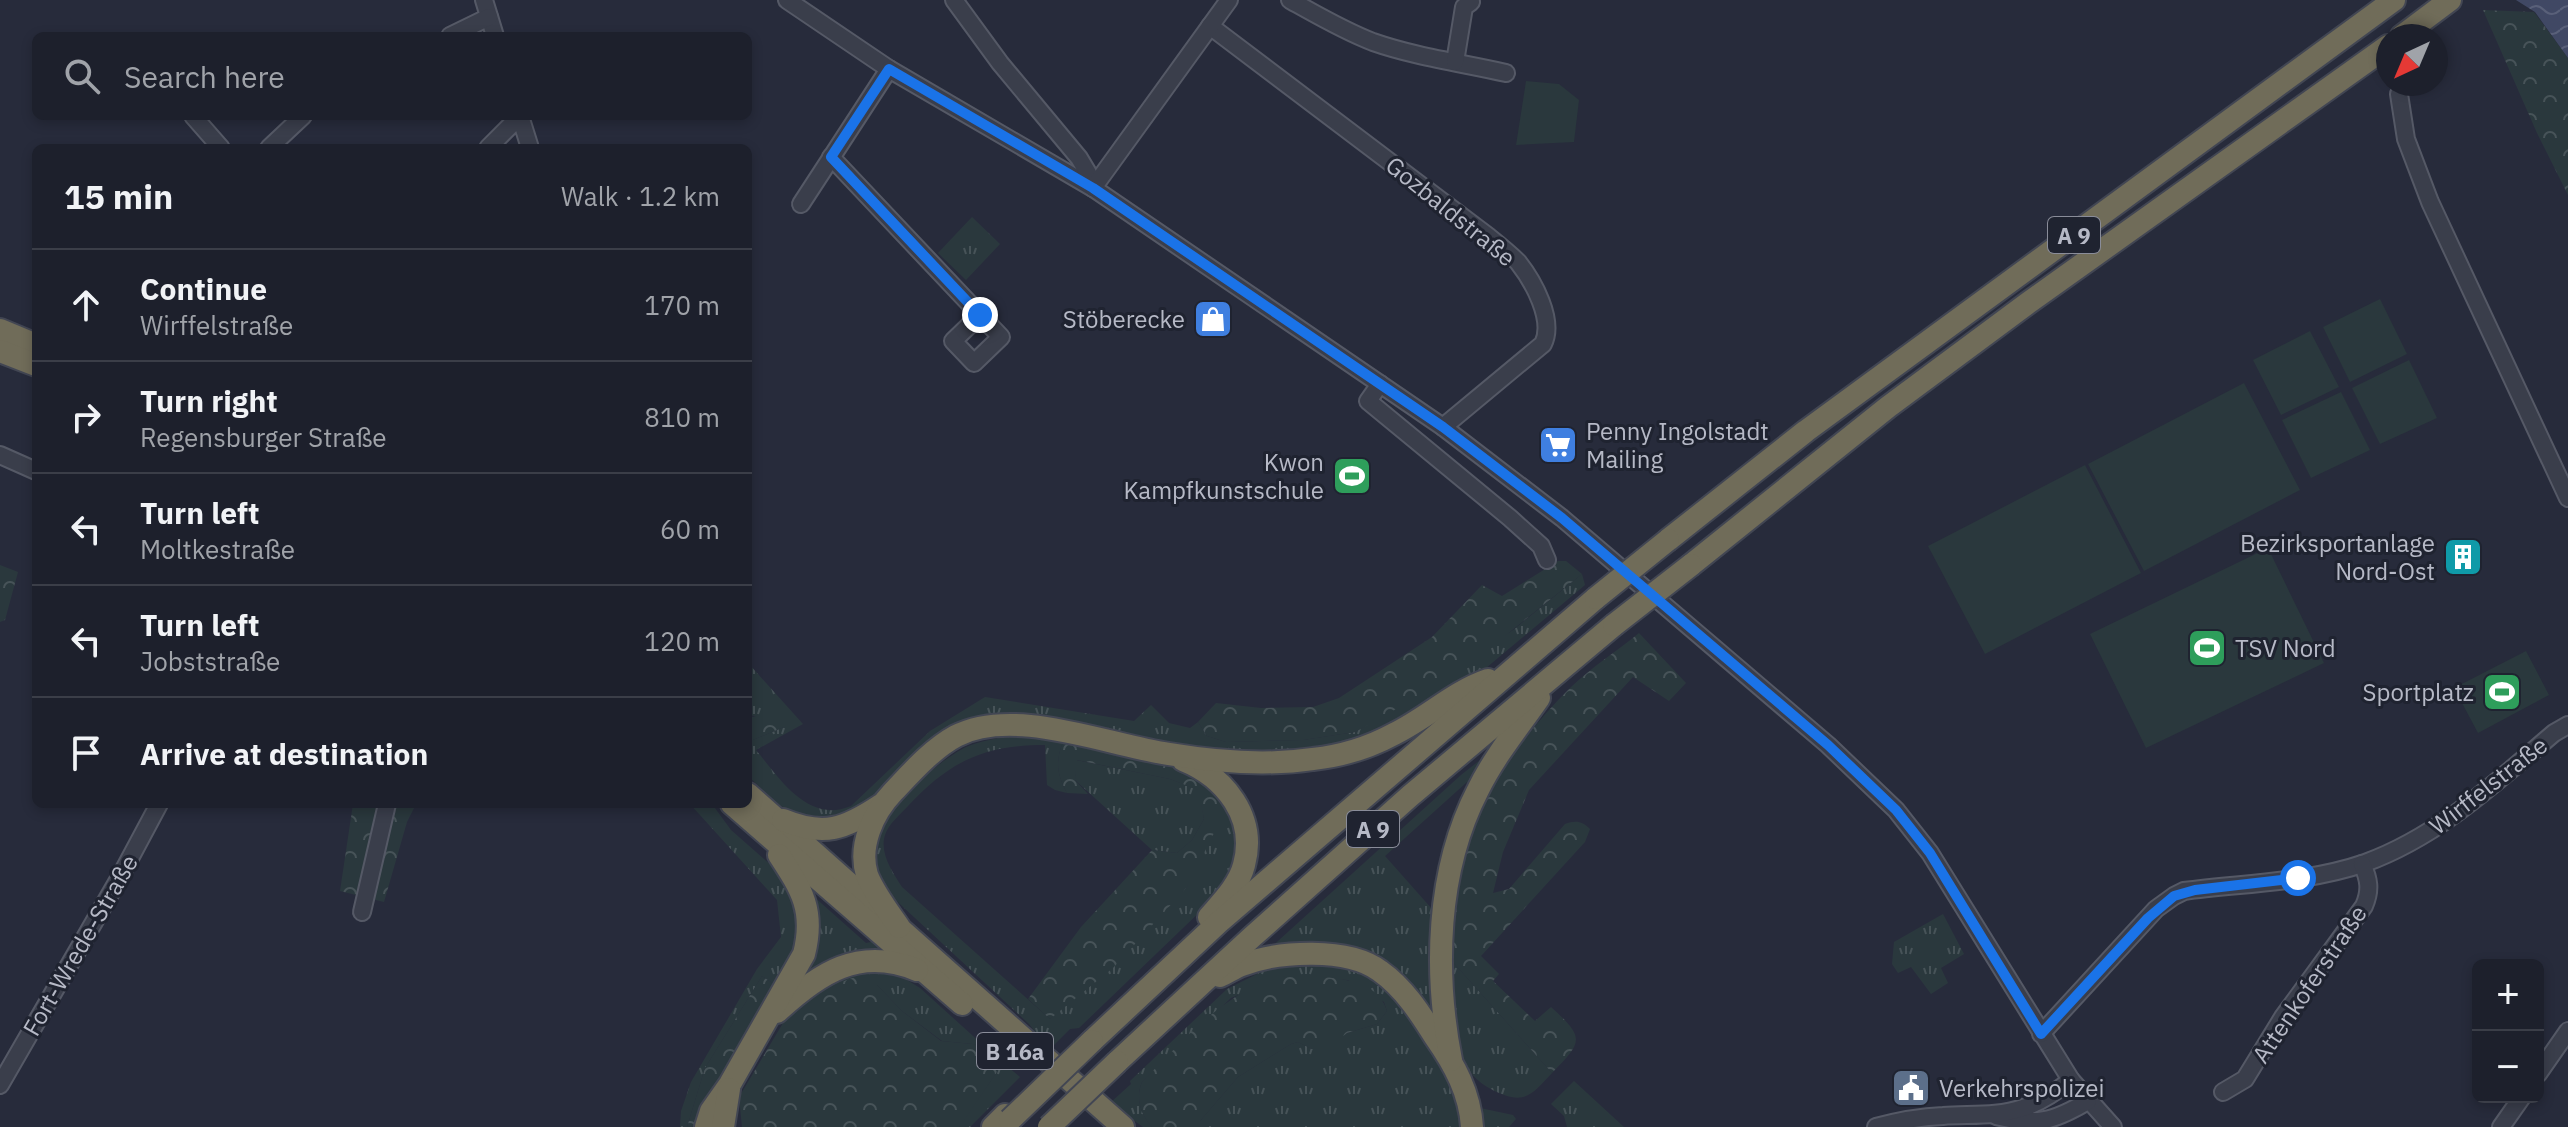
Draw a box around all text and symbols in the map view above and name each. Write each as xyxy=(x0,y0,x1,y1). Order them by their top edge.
north arrow xyxy=(2376,24,2448,96)
search box xyxy=(32,32,752,120)
icon: search xyxy=(60,54,104,98)
text: Search here xyxy=(124,57,285,96)
street label: Gozbaldstraße xyxy=(1379,149,1523,273)
text: 15 min xyxy=(64,174,173,218)
text: Walk · 1.2 km xyxy=(561,179,720,213)
road number: A 9 xyxy=(2048,217,2100,253)
text: Continue xyxy=(140,269,267,308)
icon: ahead xyxy=(64,283,108,327)
text: 170 m xyxy=(644,288,720,322)
route end xyxy=(962,297,998,333)
shop icon: Stöberecke xyxy=(1192,298,1234,340)
place label: Stöberecke xyxy=(1063,303,1185,335)
text: Wirffelstraße xyxy=(140,308,293,342)
text: Turn right xyxy=(140,381,278,420)
icon: right xyxy=(64,395,108,439)
text: 810 m xyxy=(644,400,720,434)
place label: Penny Ingolstadt Mailing xyxy=(1586,415,1769,475)
text: Regensburger Straße xyxy=(140,420,387,454)
supermarket icon: Penny Ingolstadt Mailing xyxy=(1537,424,1579,466)
place label: Kwon Kampfkunstschule xyxy=(1123,446,1324,506)
sports icon: Kwon Kampfkunstschule xyxy=(1331,455,1373,497)
text: Turn left xyxy=(140,493,259,532)
icon: left xyxy=(64,507,108,551)
text: 60 m xyxy=(660,512,720,546)
place label: Bezirksportanlage Nord-Ost xyxy=(2240,527,2435,587)
text: Moltkestraße xyxy=(140,532,295,566)
building icon: Bezirksportanlage Nord-Ost xyxy=(2442,536,2484,578)
text: Turn left xyxy=(140,605,259,644)
icon: left xyxy=(64,619,108,663)
text: 120 m xyxy=(644,624,720,658)
sports icon: TSV Nord xyxy=(2186,627,2228,669)
place label: TSV Nord xyxy=(2235,632,2336,664)
text: Jobststraße xyxy=(140,644,280,678)
sports icon: Sportplatz xyxy=(2481,671,2523,713)
place label: Sportplatz xyxy=(2363,676,2474,708)
street label: Wirffelstraße xyxy=(2422,729,2554,841)
icon: arrive xyxy=(64,731,108,775)
text: Arrive at destination xyxy=(140,734,428,773)
road number: A 9 xyxy=(1347,811,1399,847)
street label: Fort-Wrede-Straße xyxy=(15,849,145,1041)
route start xyxy=(2280,860,2316,896)
street label: Attenkoferstraße xyxy=(2244,899,2374,1069)
map controls xyxy=(2472,959,2544,1103)
button: + xyxy=(2472,959,2544,1031)
button: − xyxy=(2472,1031,2544,1103)
road number: B 16a xyxy=(977,1033,1053,1069)
public building icon: Verkehrspolizei xyxy=(1890,1067,1932,1109)
place label: Verkehrspolizei xyxy=(1939,1072,2104,1104)

